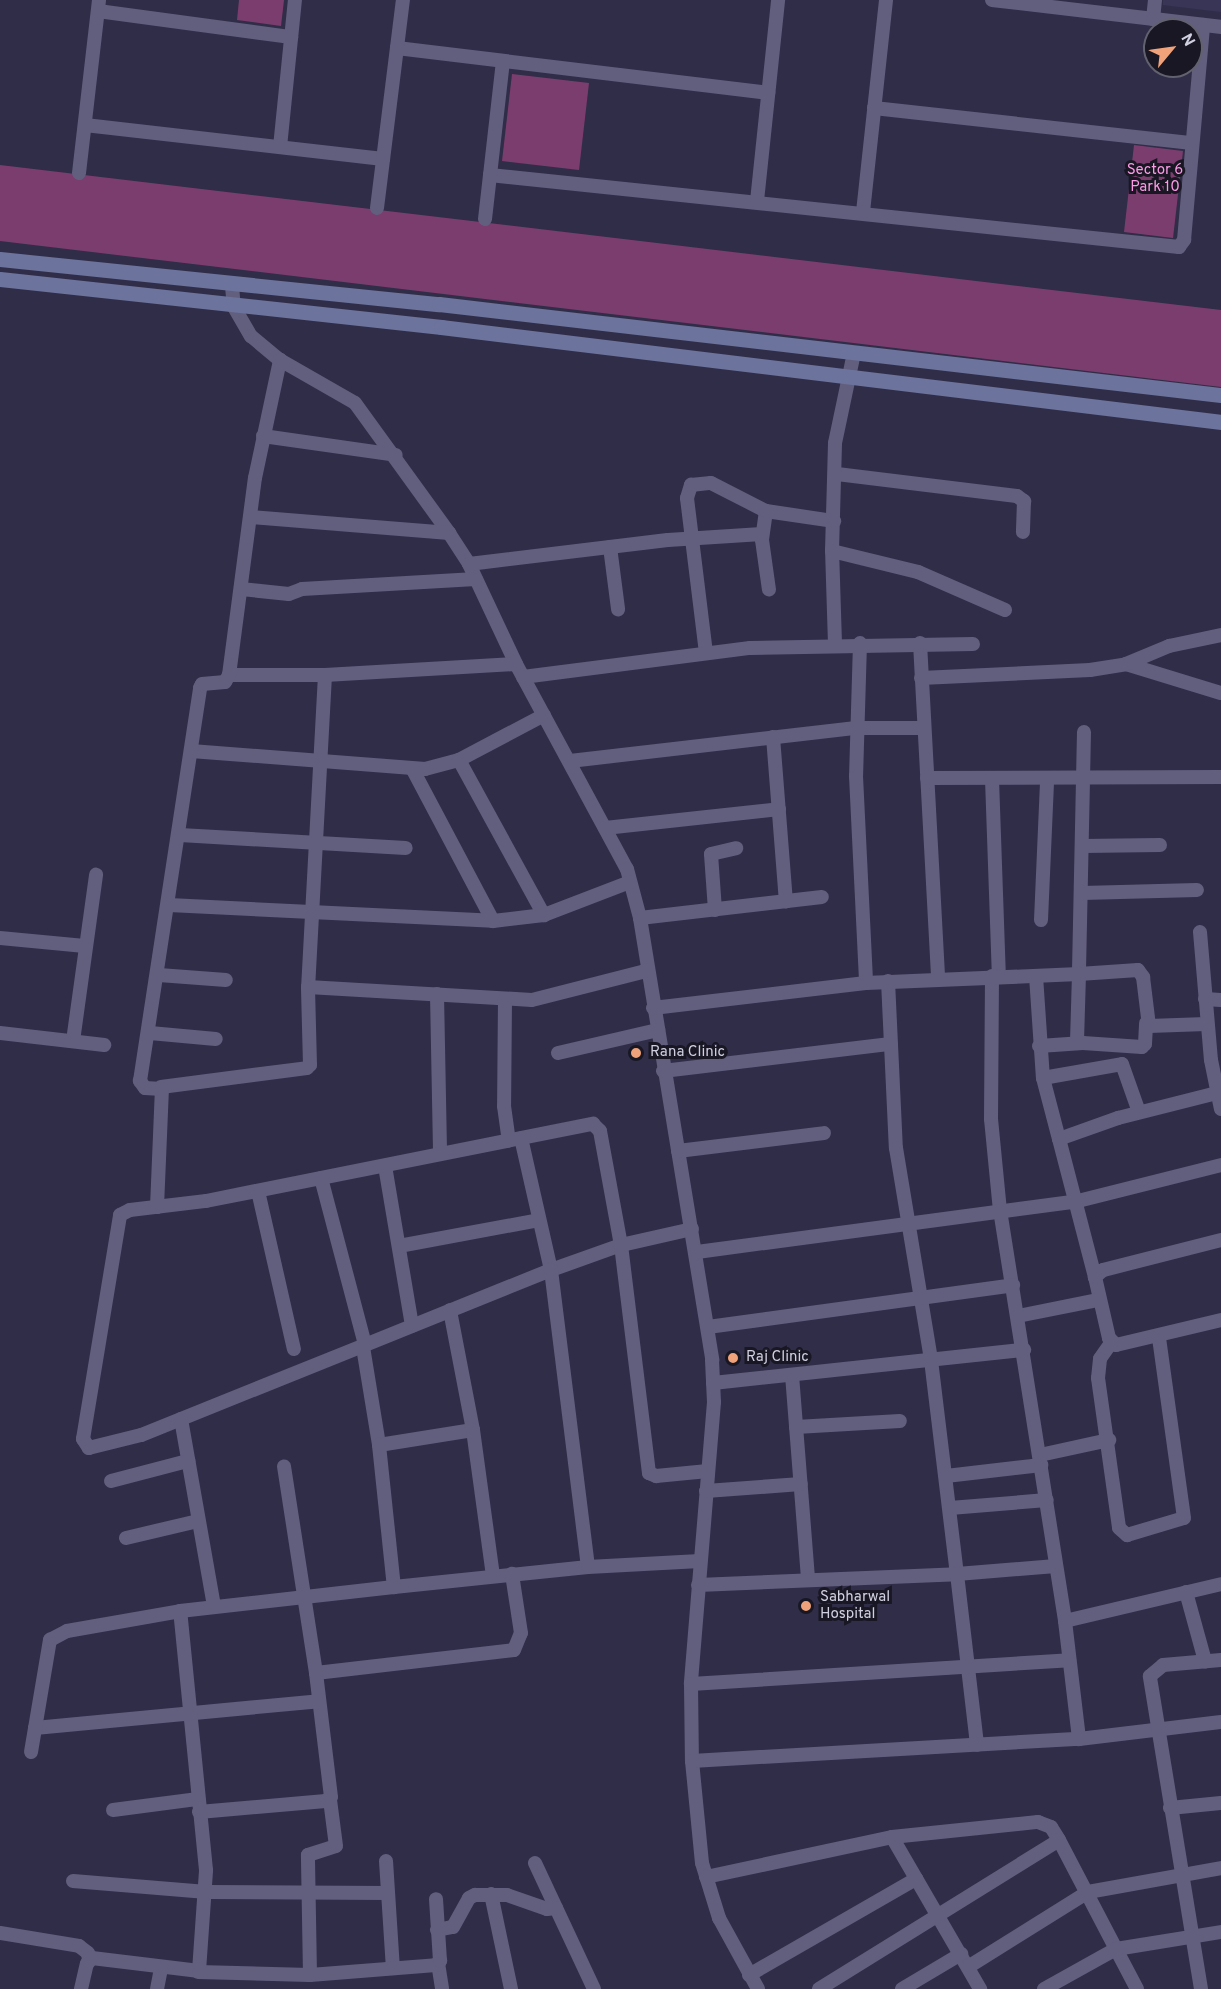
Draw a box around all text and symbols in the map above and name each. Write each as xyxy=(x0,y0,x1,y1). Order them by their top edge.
north arrow xyxy=(1143,18,1203,78)
text: N xyxy=(1175,30,1199,50)
park label: Sector 6 Park 10 xyxy=(1127,161,1183,196)
marker: Rana Clinic xyxy=(627,1044,645,1062)
place label: Rana Clinic xyxy=(650,1044,725,1062)
marker: Raj Clinic xyxy=(724,1349,742,1367)
place label: Raj Clinic xyxy=(746,1349,809,1367)
place label: Sabharwal Hospital xyxy=(820,1588,890,1623)
marker: Sabharwal Hospital xyxy=(797,1597,815,1615)

